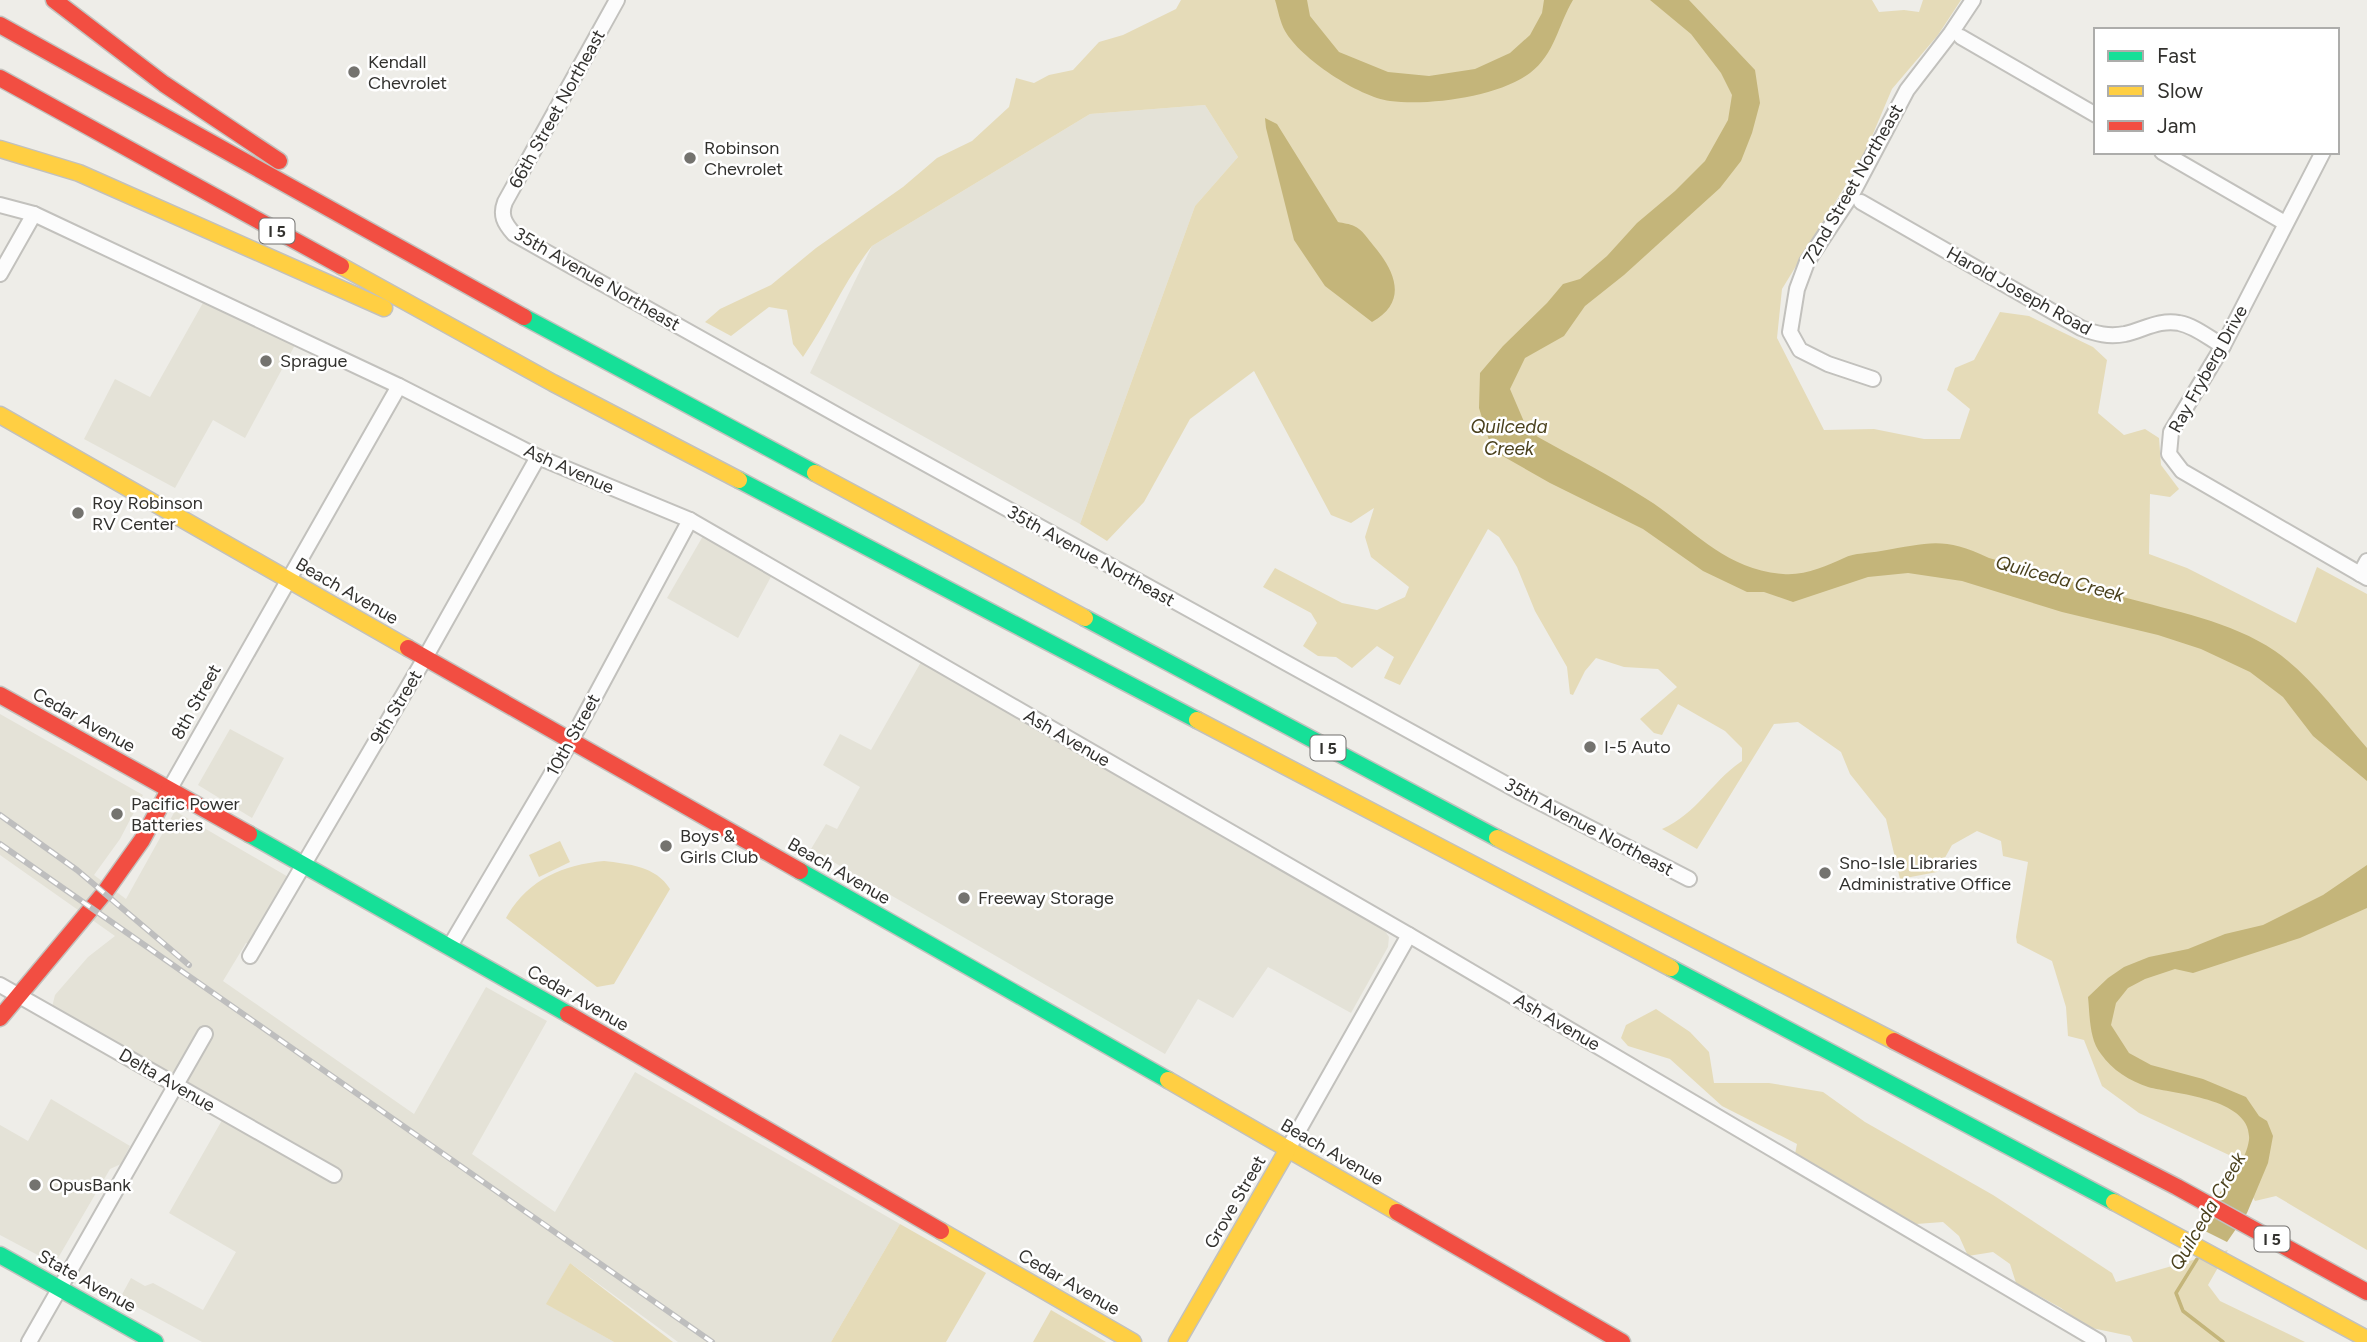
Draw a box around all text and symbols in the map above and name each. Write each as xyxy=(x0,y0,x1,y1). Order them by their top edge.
street label: 66th Street Northeast xyxy=(504,26,610,192)
legend xyxy=(2094,28,2339,154)
text: Fast xyxy=(2157,43,2197,68)
place label: Kendall Chevrolet xyxy=(368,51,447,94)
marker: Kendall Chevrolet xyxy=(346,64,362,80)
text: Slow xyxy=(2157,78,2203,103)
street label: 72nd Street Northeast xyxy=(1798,100,1908,268)
text: Jam xyxy=(2157,113,2196,138)
place label: Robinson Chevrolet xyxy=(704,137,783,180)
marker: Robinson Chevrolet xyxy=(682,150,698,166)
road number: I 5 xyxy=(260,218,294,244)
street label: 35th Avenue Northeast xyxy=(510,222,684,336)
street label: Harold Joseph Road xyxy=(1943,242,2095,340)
street label: Ray Fryberg Drive xyxy=(2164,301,2252,437)
place label: Sprague xyxy=(280,350,348,372)
marker: Sprague xyxy=(258,353,274,369)
water label: Quilceda Creek xyxy=(1470,415,1548,460)
street label: Ash Avenue xyxy=(521,439,617,499)
place label: Roy Robinson RV Center xyxy=(92,492,203,535)
street label: 35th Avenue Northeast xyxy=(1003,501,1179,611)
marker: Roy Robinson RV Center xyxy=(70,505,86,521)
water label: Quilceda Creek xyxy=(1993,550,2127,607)
street label: Beach Avenue xyxy=(292,553,402,629)
street label: 8th Street xyxy=(166,660,226,744)
street label: 9th Street xyxy=(365,666,427,748)
street label: Cedar Avenue xyxy=(29,683,139,757)
street label: 10th Street xyxy=(541,690,605,780)
street label: Ash Avenue xyxy=(1020,704,1114,772)
road number: I 5 xyxy=(1310,736,1346,761)
place label: I-5 Auto xyxy=(1604,736,1671,758)
marker: I-5 Auto xyxy=(1582,739,1598,755)
street label: 35th Avenue Northeast xyxy=(1501,773,1677,881)
place label: Pacific Power Batteries xyxy=(131,793,240,836)
marker: Pacific Power Batteries xyxy=(109,806,125,822)
place label: Boys & Girls Club xyxy=(680,825,758,868)
street label: Beach Avenue xyxy=(784,833,894,909)
marker: Boys & Girls Club xyxy=(658,838,674,854)
place label: Sno-Isle Libraries Administrative Office xyxy=(1839,852,2011,895)
marker: Sno-Isle Libraries Administrative Office xyxy=(1817,865,1833,881)
place label: Freeway Storage xyxy=(978,887,1114,909)
marker: Freeway Storage xyxy=(956,890,972,906)
street label: Cedar Avenue xyxy=(523,960,633,1036)
street label: Ash Avenue xyxy=(1510,988,1604,1056)
street label: Delta Avenue xyxy=(115,1044,219,1116)
street label: Beach Avenue xyxy=(1277,1114,1387,1190)
water label: Quilceda Creek xyxy=(2164,1148,2251,1274)
street label: Grove Street xyxy=(1200,1151,1271,1252)
place label: OpusBank xyxy=(49,1174,131,1196)
marker: OpusBank xyxy=(27,1177,43,1193)
road number: I 5 xyxy=(2254,1226,2290,1252)
street label: Cedar Avenue xyxy=(1014,1244,1124,1320)
street label: State Avenue xyxy=(34,1245,140,1317)

